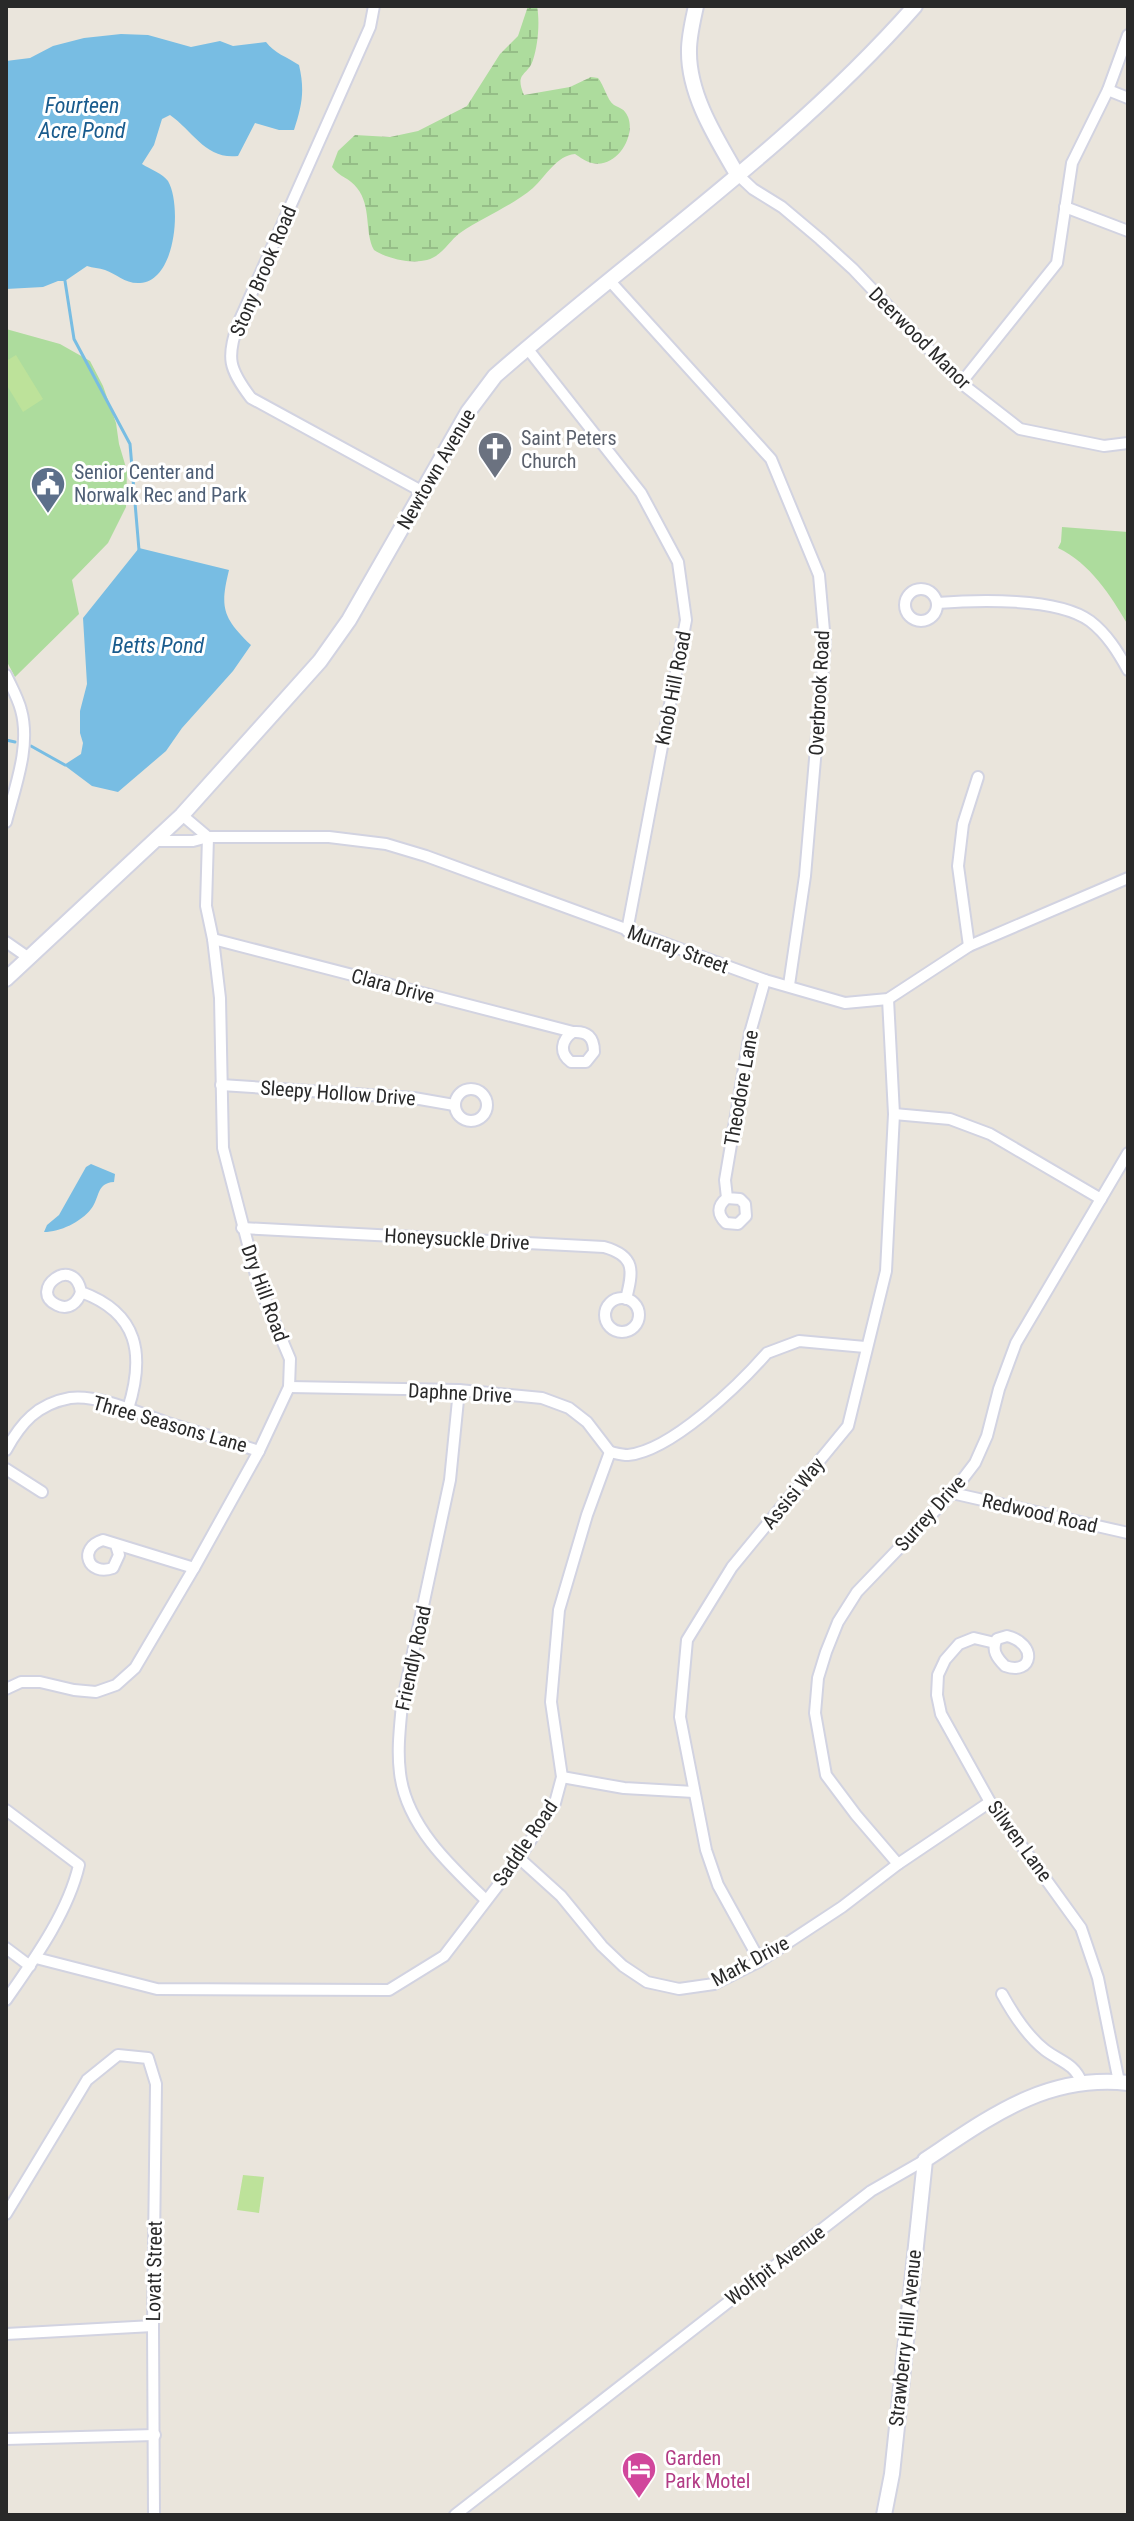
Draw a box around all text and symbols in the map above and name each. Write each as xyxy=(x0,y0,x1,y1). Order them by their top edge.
water label: Fourteen Acre Pond xyxy=(38,93,126,143)
street label: Stony Brook Road xyxy=(225,202,301,340)
street label: Deerwood Manor xyxy=(864,282,976,394)
street label: Newtown Avenue xyxy=(392,404,480,534)
place label: Saint Peters Church xyxy=(521,426,617,473)
church icon: Saint Peters Church xyxy=(476,430,514,480)
place label: Senior Center and Norwalk Rec and Park xyxy=(74,460,247,507)
public building icon: Senior Center and Norwalk Rec and Park xyxy=(29,465,67,515)
street label: Knob Hill Road xyxy=(650,629,696,747)
street label: Overbrook Road xyxy=(804,630,834,756)
water label: Betts Pond xyxy=(112,633,205,658)
street label: Murray Street xyxy=(624,920,732,978)
street label: Clara Drive xyxy=(349,963,437,1009)
street label: Theodore Lane xyxy=(719,1028,763,1148)
street label: Sleepy Hollow Drive xyxy=(260,1076,416,1110)
street label: Honeysuckle Drive xyxy=(384,1223,530,1255)
street label: Dry Hill Road xyxy=(236,1241,294,1345)
street label: Daphne Drive xyxy=(407,1378,513,1408)
street label: Three Seasons Lane xyxy=(90,1391,250,1457)
street label: Assisi Way xyxy=(757,1452,829,1534)
street label: Surrey Drive xyxy=(890,1470,970,1556)
street label: Redwood Road xyxy=(980,1488,1100,1538)
street label: Friendly Road xyxy=(390,1603,436,1713)
street label: Saddle Road xyxy=(488,1795,562,1891)
street label: Silwen Lane xyxy=(983,1796,1057,1886)
street label: Mark Drive xyxy=(707,1931,793,1991)
street label: Lovatt Street xyxy=(141,2220,167,2322)
street label: Wolfpit Avenue xyxy=(720,2220,830,2310)
street label: Strawberry Hill Avenue xyxy=(884,2249,926,2427)
place label: Garden Park Motel xyxy=(665,2446,750,2493)
hotel icon: Garden Park Motel xyxy=(620,2450,658,2500)

